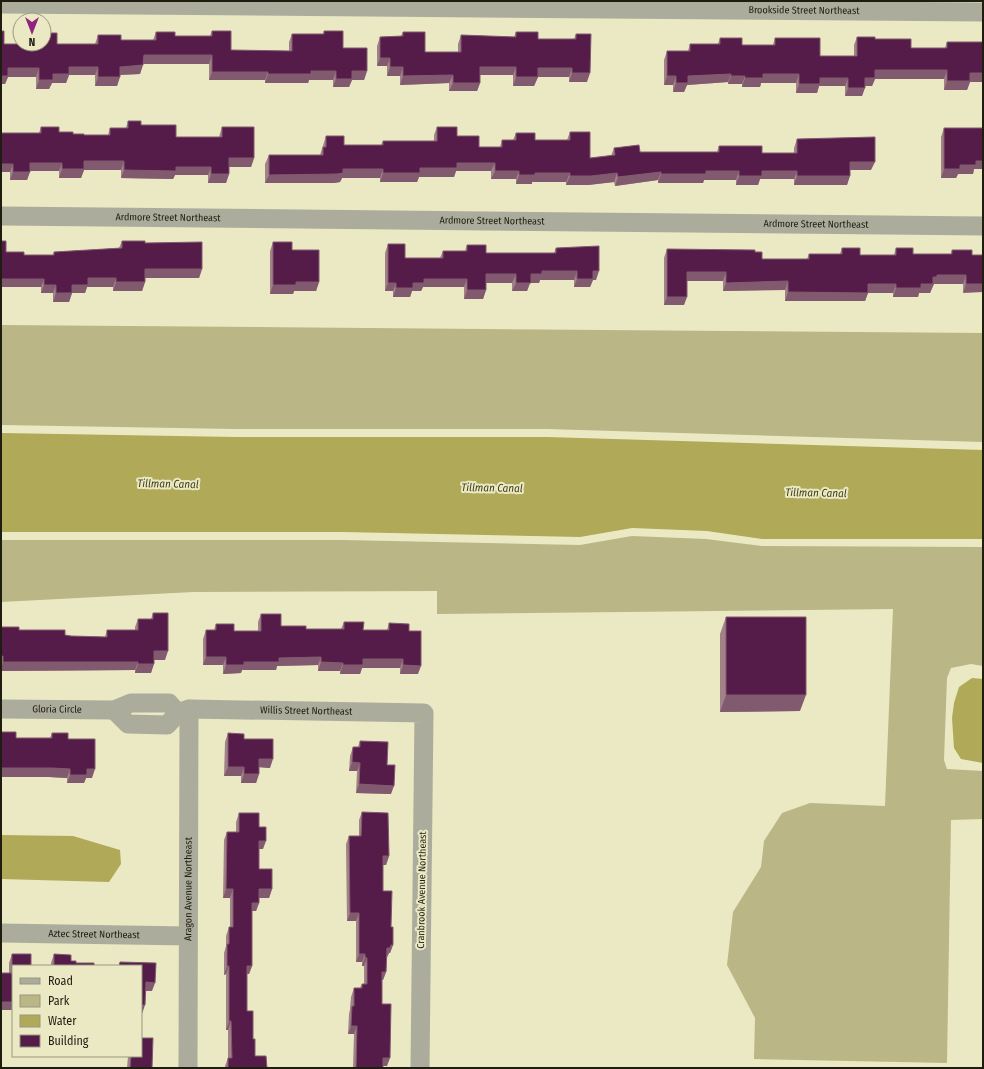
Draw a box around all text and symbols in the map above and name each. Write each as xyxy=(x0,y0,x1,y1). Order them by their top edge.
street label: Brookside Street Northeast xyxy=(748,4,860,17)
north arrow xyxy=(12,12,52,52)
text: N xyxy=(29,35,35,48)
street label: Ardmore Street Northeast xyxy=(115,211,221,224)
street label: Ardmore Street Northeast xyxy=(439,214,545,228)
street label: Ardmore Street Northeast xyxy=(763,218,869,231)
water label: Tillman Canal xyxy=(137,477,199,491)
water label: Tillman Canal xyxy=(461,481,523,495)
water label: Tillman Canal xyxy=(785,486,847,500)
street label: Gloria Circle xyxy=(32,703,82,716)
street label: Willis Street Northeast xyxy=(260,704,353,718)
street label: Cranbrook Avenue Northeast xyxy=(415,831,429,949)
street label: Aragon Avenue Northeast xyxy=(182,836,195,941)
street label: Aztec Street Northeast xyxy=(48,928,141,941)
legend xyxy=(12,965,142,1057)
text: Road xyxy=(48,974,73,988)
text: Park xyxy=(48,994,70,1008)
text: Water xyxy=(48,1014,77,1028)
text: Building xyxy=(48,1034,89,1048)

